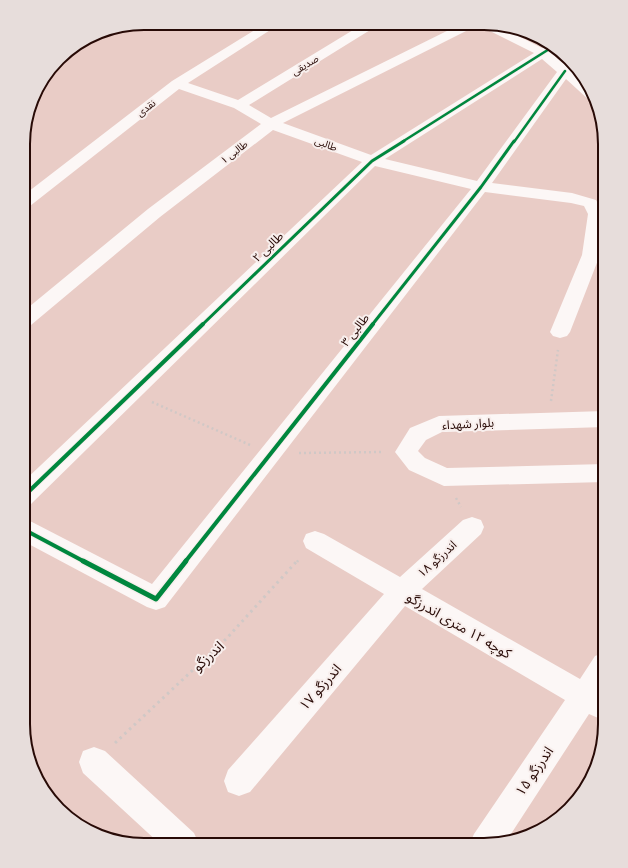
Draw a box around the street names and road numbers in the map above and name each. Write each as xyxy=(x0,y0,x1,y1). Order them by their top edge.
street label: صدیقی xyxy=(290,52,321,78)
street label: نقدی xyxy=(135,97,158,119)
street label: طالبی xyxy=(313,135,339,153)
street label: طالبی ۱ xyxy=(218,138,250,166)
street label: طالبی ۲ xyxy=(250,229,286,265)
street label: طالبی ۳ xyxy=(338,311,372,349)
street label: بلوار شهداء xyxy=(442,416,494,432)
street label: اندرزگو ۱۸ xyxy=(415,538,460,580)
street label: کوچه ۱۲ متری اندرزگو xyxy=(403,588,515,663)
street label: اندرزگو xyxy=(189,638,228,675)
street label: اندرزگو ۱۷ xyxy=(296,661,345,714)
street label: اندرزگو ۱۵ xyxy=(512,743,557,799)

